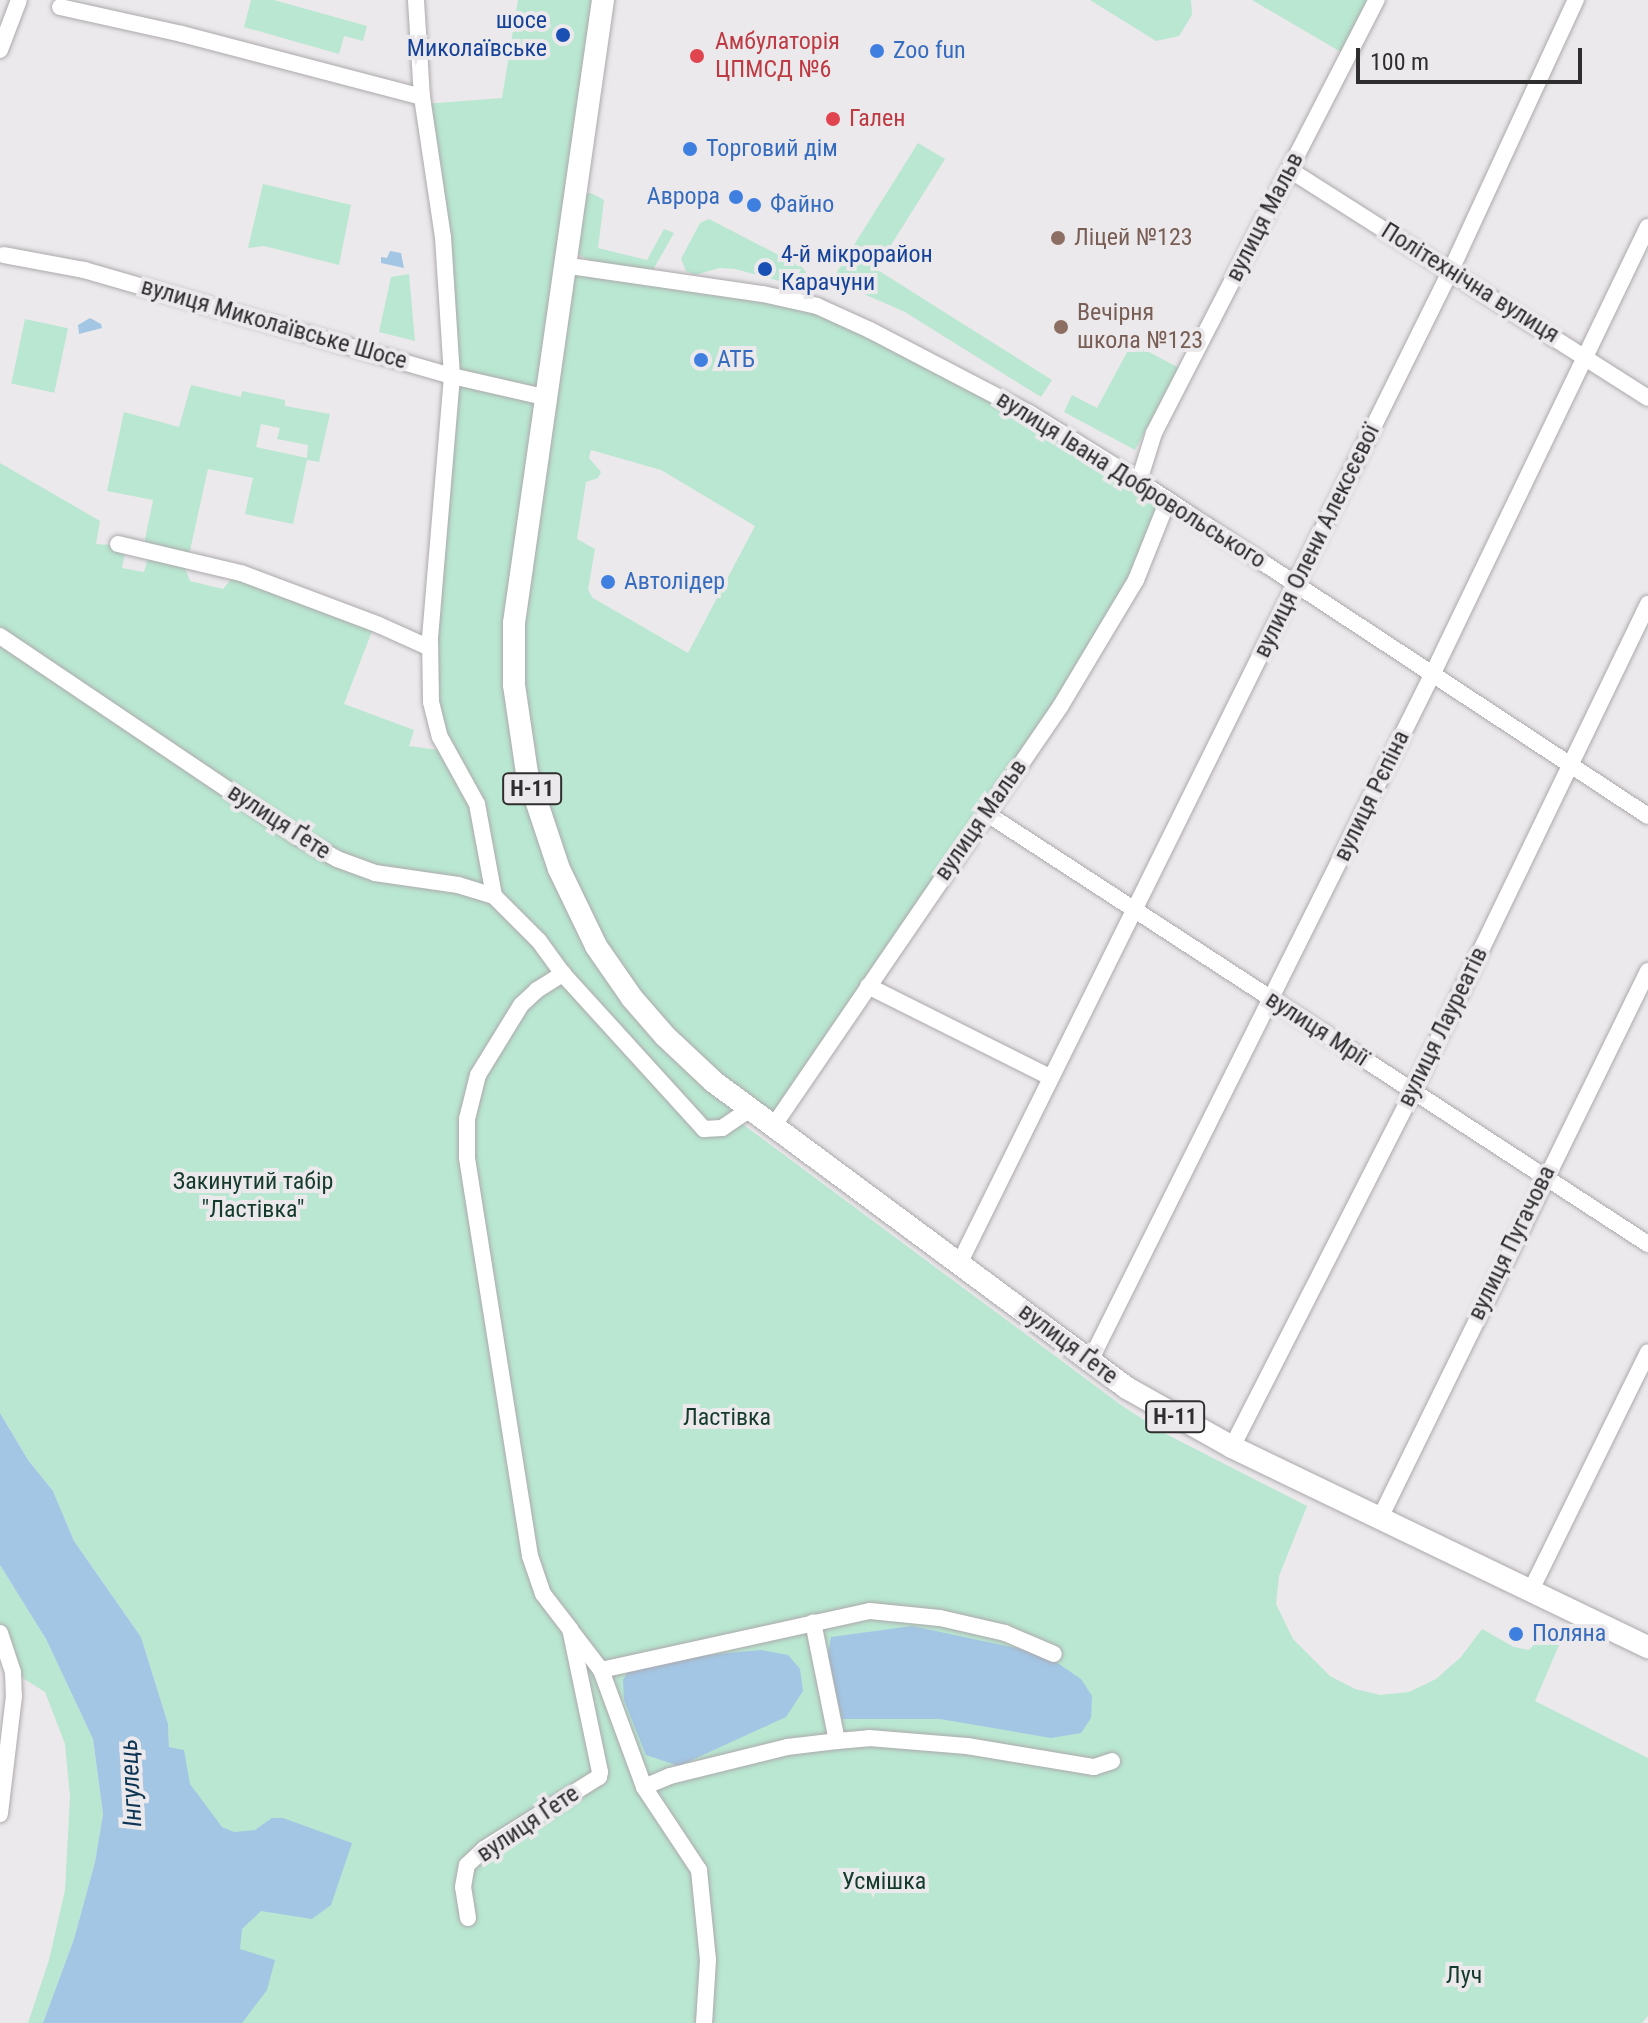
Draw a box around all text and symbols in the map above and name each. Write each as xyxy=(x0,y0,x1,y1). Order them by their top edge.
place label: шосе Миколаївське xyxy=(407,7,547,63)
marker: шосе Миколаївське xyxy=(554,26,572,44)
place label: Амбулаторія ЦПМСД №6 xyxy=(715,28,840,84)
scale bar xyxy=(1360,32,1586,82)
place label: Zoo fun xyxy=(893,37,966,65)
marker: Zoo fun xyxy=(868,42,886,60)
marker: Амбулаторія ЦПМСД №6 xyxy=(686,45,708,67)
text: 100 m xyxy=(1370,48,1429,76)
place label: Гален xyxy=(849,105,905,133)
marker: Гален xyxy=(824,110,842,128)
place label: Торговий дім xyxy=(706,135,838,163)
marker: Торговий дім xyxy=(681,140,699,158)
street label: вулиця Мальв xyxy=(1220,148,1310,286)
place label: Аврора xyxy=(647,183,720,211)
marker: Аврора xyxy=(727,188,745,206)
place label: Файно xyxy=(770,191,834,219)
marker: Файно xyxy=(745,196,763,214)
street label: Політехнічна вулиця xyxy=(1376,217,1564,349)
place label: Ліцей №123 xyxy=(1074,224,1193,252)
marker: Ліцей №123 xyxy=(1049,229,1067,247)
place label: 4-й мікрорайон Карачуни xyxy=(781,241,933,297)
marker: 4-й мікрорайон Карачуни xyxy=(756,260,774,278)
street label: вулиця Миколаївське Шосе xyxy=(138,272,410,376)
place label: Вечірня школа №123 xyxy=(1077,299,1203,355)
marker: Вечірня школа №123 xyxy=(1052,318,1070,336)
place label: АТБ xyxy=(717,346,755,374)
marker: АТБ xyxy=(692,351,710,369)
street label: вулиця Івана Добровольського xyxy=(991,385,1271,575)
street label: вулиця Олени Алексєєвої xyxy=(1248,420,1386,662)
place label: Автолідер xyxy=(624,568,725,596)
marker: Автолідер xyxy=(599,573,617,591)
street label: вулиця Рєпіна xyxy=(1328,726,1416,866)
street label: вулиця Мальв xyxy=(929,754,1033,886)
road number: Н-11 xyxy=(502,771,562,807)
street label: вулиця Ґете xyxy=(222,778,336,866)
street label: вулиця Лауреатів xyxy=(1392,942,1494,1112)
street label: вулиця Мрії xyxy=(1260,985,1374,1073)
street label: вулиця Пугачова xyxy=(1462,1161,1562,1325)
park label: Закинутий табір "Ластівка" xyxy=(173,1168,333,1224)
street label: вулиця Ґете xyxy=(1013,1297,1123,1391)
road number: Н-11 xyxy=(1145,1399,1205,1435)
park label: Ластівка xyxy=(683,1404,771,1432)
place label: Поляна xyxy=(1532,1620,1606,1648)
marker: Поляна xyxy=(1507,1625,1525,1643)
water label: Інгулець xyxy=(113,1738,149,1828)
street label: вулиця Ґете xyxy=(472,1779,584,1869)
park label: Усмішка xyxy=(842,1868,926,1896)
park label: Луч xyxy=(1446,1962,1482,1990)

